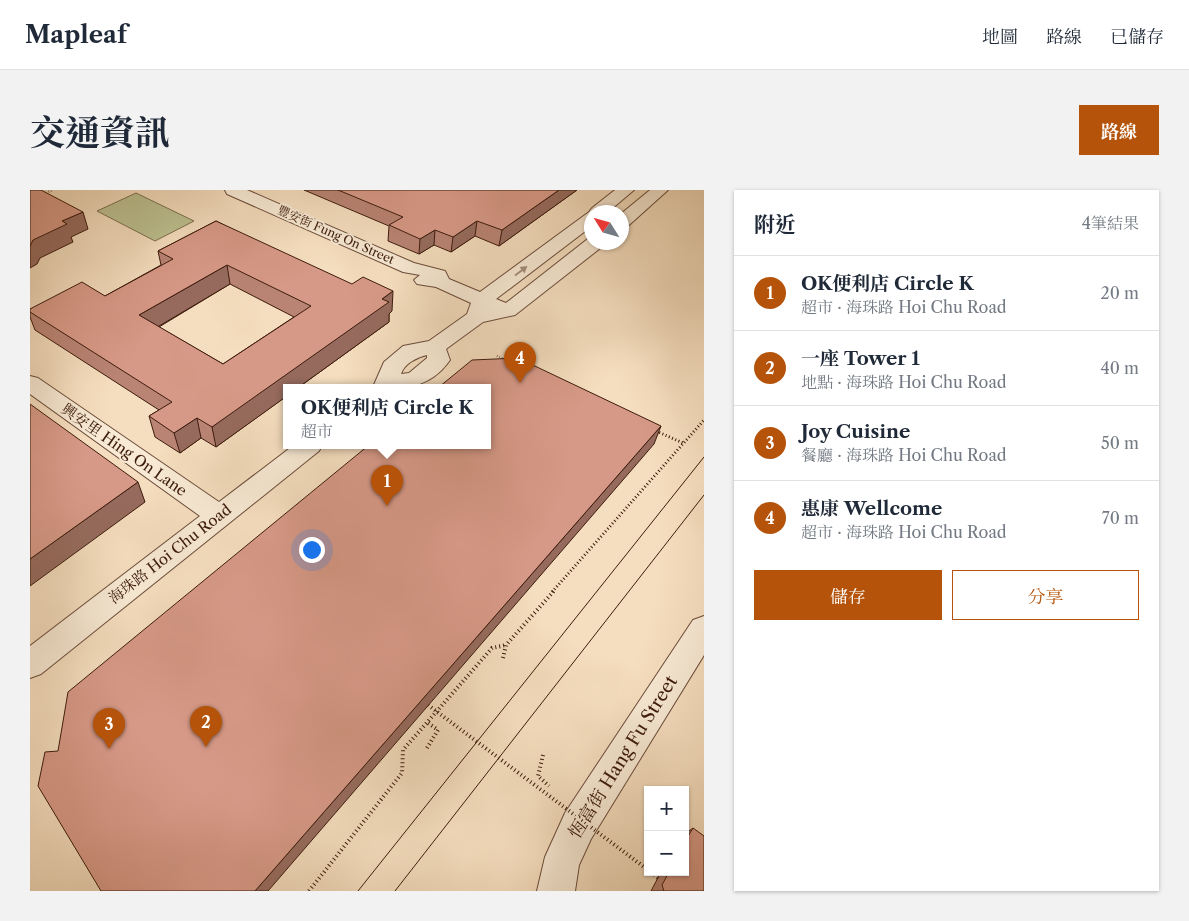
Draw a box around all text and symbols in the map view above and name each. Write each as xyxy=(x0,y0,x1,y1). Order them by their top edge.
text: Mapleaf xyxy=(25,20,127,49)
text: 地圖 xyxy=(982,26,1018,48)
text: 路線 xyxy=(1046,26,1082,48)
text: 已儲存 xyxy=(1110,26,1164,48)
button: 路線 xyxy=(1079,105,1159,155)
text: 交通資訊 xyxy=(30,111,170,154)
street label: 豐安街 Fung On Street xyxy=(276,202,398,267)
north arrow xyxy=(584,205,629,250)
text: 附近 xyxy=(754,212,796,237)
text: 4筆結果 xyxy=(1082,213,1139,233)
one-way arrow xyxy=(514,266,528,276)
text: OK便利店 Circle K xyxy=(801,272,974,295)
text: 1 xyxy=(766,283,774,303)
text: 20 m xyxy=(1100,283,1139,303)
text: 超市 · 海珠路 Hoi Chu Road xyxy=(801,297,1007,317)
pin: 4 xyxy=(504,342,536,383)
text: 一座 Tower 1 xyxy=(801,347,920,370)
text: 2 xyxy=(765,358,775,378)
text: 40 m xyxy=(1100,358,1139,378)
text: 地點 · 海珠路 Hoi Chu Road xyxy=(801,372,1007,392)
popup xyxy=(283,384,491,449)
text: OK便利店 Circle K xyxy=(301,396,473,419)
street label: 興安里 Hing On Lane xyxy=(58,399,191,500)
text: Joy Cuisine xyxy=(801,420,910,443)
text: 超市 xyxy=(301,421,333,441)
text: 3 xyxy=(765,433,775,453)
text: 50 m xyxy=(1101,433,1139,453)
text: 餐廳 · 海珠路 Hoi Chu Road xyxy=(801,445,1007,465)
pin: 1 xyxy=(371,465,403,506)
text: 惠康 Wellcome xyxy=(801,497,942,520)
street label: 海珠路 Hoi Chu Road xyxy=(105,500,235,607)
text: 4 xyxy=(765,508,775,528)
text: 70 m xyxy=(1102,508,1139,528)
text: 超市 · 海珠路 Hoi Chu Road xyxy=(801,522,1007,542)
your location xyxy=(299,537,325,563)
button: 儲存 xyxy=(754,570,942,620)
button: 分享 xyxy=(952,570,1139,620)
street label: 恆富街 Hang Fu Street xyxy=(564,671,682,842)
pin: 2 xyxy=(190,706,222,747)
pin: 3 xyxy=(93,708,125,749)
map controls xyxy=(644,786,689,876)
button: + xyxy=(644,786,689,831)
button: − xyxy=(644,831,689,876)

